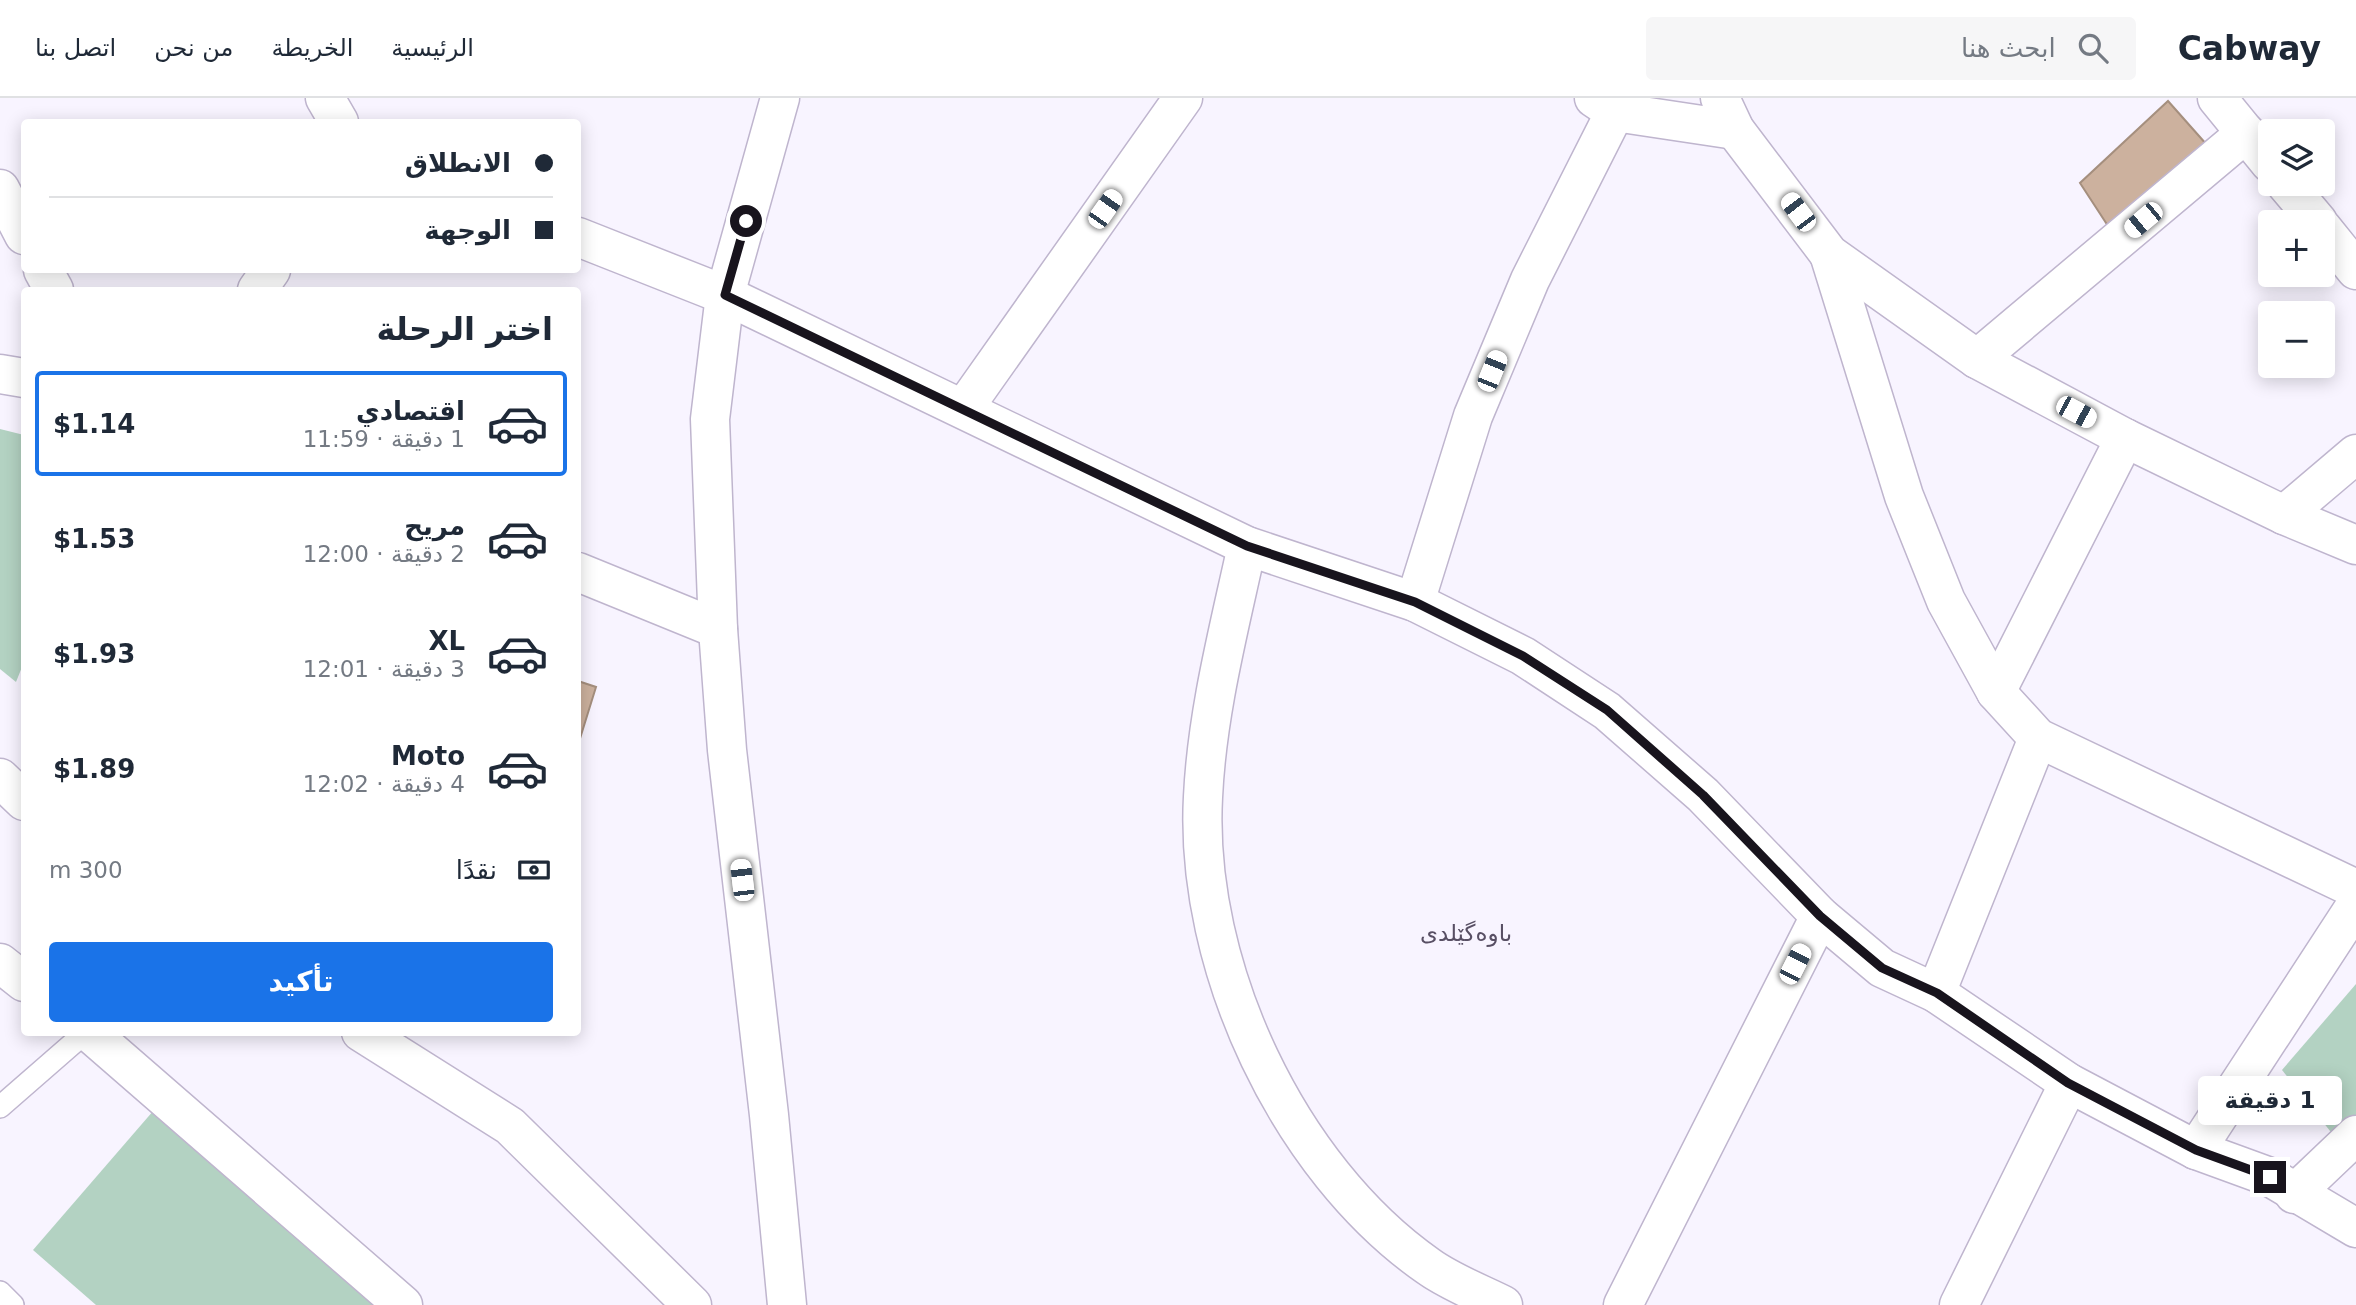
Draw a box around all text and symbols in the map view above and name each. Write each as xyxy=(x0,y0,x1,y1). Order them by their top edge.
search box xyxy=(1646,17,2136,80)
icon: search xyxy=(2074,29,2112,67)
text: Cabway xyxy=(2178,29,2321,68)
text: ابحث هنا xyxy=(1961,33,2056,63)
text: اتصل بنا xyxy=(35,34,116,62)
text: من نحن xyxy=(154,34,233,62)
text: الخريطة xyxy=(271,34,353,62)
text: الرئيسية xyxy=(391,34,474,62)
map controls xyxy=(2258,119,2335,378)
button: layers xyxy=(2258,119,2335,196)
text: الانطلاق xyxy=(405,148,511,178)
car xyxy=(1085,186,1126,232)
car xyxy=(1777,189,1820,235)
car xyxy=(2121,198,2166,242)
route start xyxy=(730,205,762,237)
button: + xyxy=(2258,210,2335,287)
text: الوجهة xyxy=(424,215,511,245)
button: − xyxy=(2258,301,2335,378)
text: اختر الرحلة xyxy=(376,310,553,348)
car xyxy=(1475,348,1510,394)
icon: car xyxy=(486,392,549,455)
car xyxy=(2053,393,2100,431)
text: اقتصادي xyxy=(356,396,465,426)
text: $1.14 xyxy=(53,409,135,439)
text: 1 دقيقة · 11:59 xyxy=(303,426,465,452)
icon: car xyxy=(486,507,549,570)
text: مريح xyxy=(404,511,465,541)
text: $1.53 xyxy=(53,524,135,554)
text: 2 دقيقة · 12:00 xyxy=(303,541,465,567)
icon: car xyxy=(486,622,549,685)
text: XL xyxy=(428,626,465,656)
text: $1.93 xyxy=(53,639,135,669)
text: 3 دقيقة · 12:01 xyxy=(303,656,465,682)
icon: car xyxy=(486,737,549,800)
text: Moto xyxy=(391,741,465,771)
text: $1.89 xyxy=(53,754,135,784)
text: 4 دقيقة · 12:02 xyxy=(303,771,465,797)
icon: cash xyxy=(515,851,553,889)
text: نقدًا xyxy=(456,855,497,885)
text: 300 m xyxy=(49,857,123,883)
car xyxy=(730,858,755,902)
district label: باوەگێلدی xyxy=(1420,920,1512,947)
car xyxy=(1777,941,1814,987)
button: تأكيد xyxy=(49,942,553,1022)
callout: 1 دقيقة xyxy=(2198,1076,2342,1124)
text: 1 دقيقة xyxy=(2225,1087,2315,1113)
route end xyxy=(2254,1161,2286,1193)

